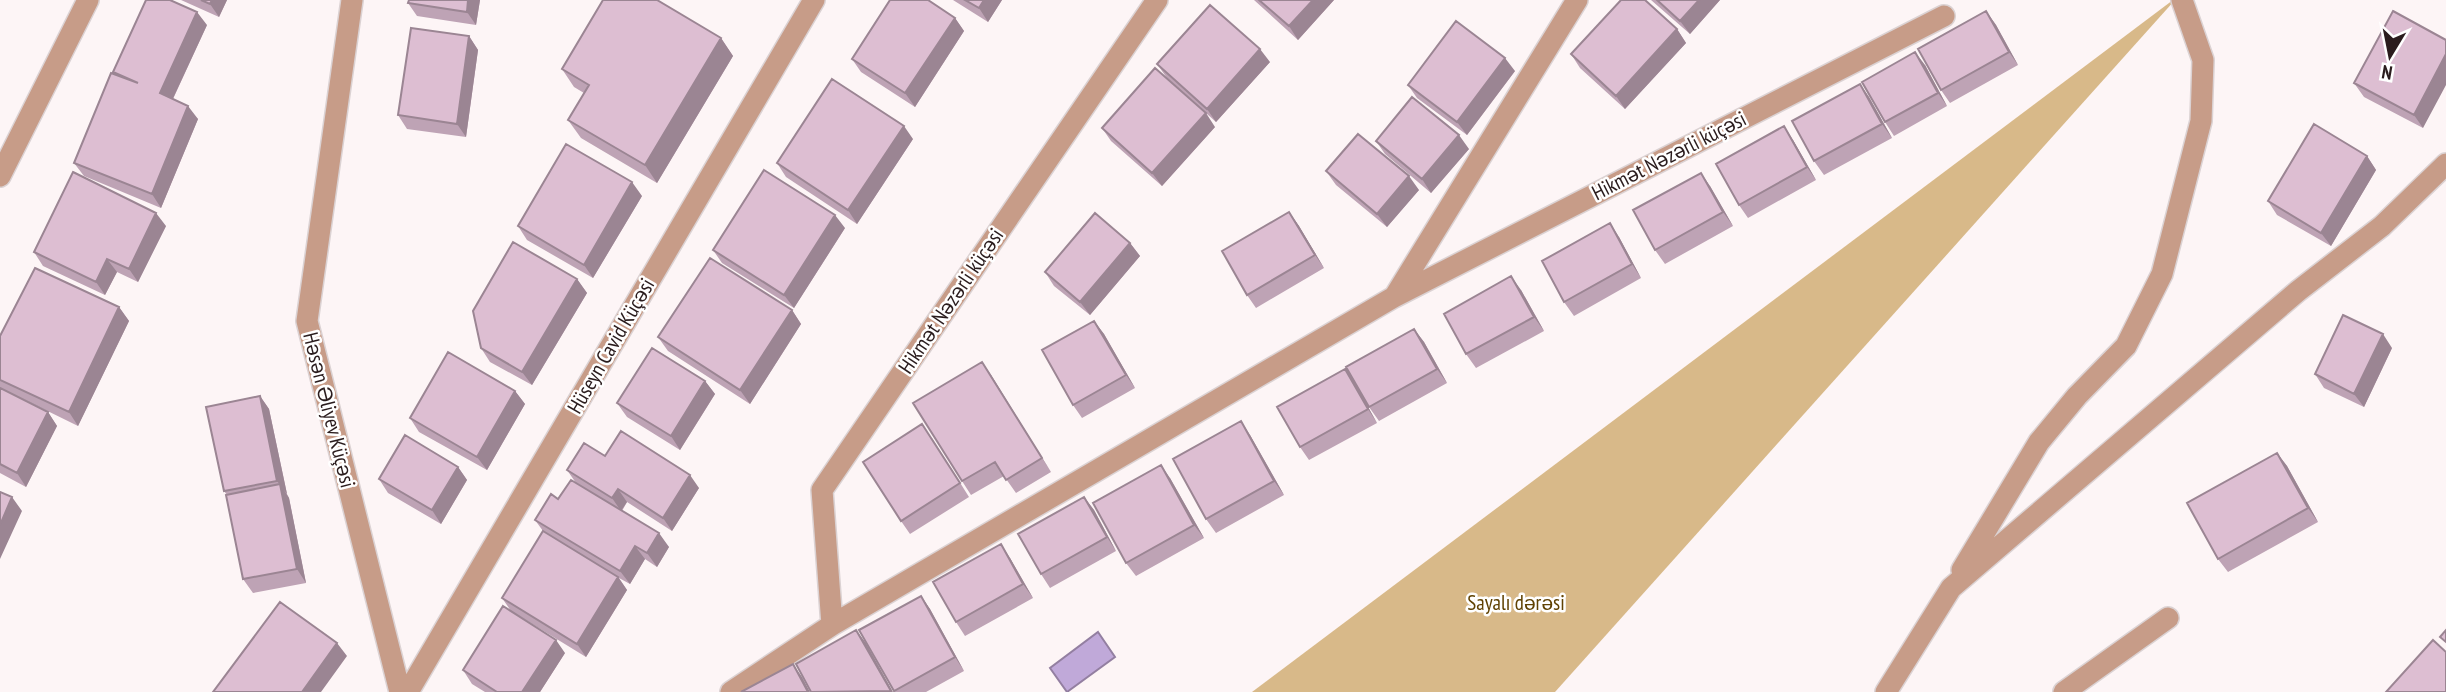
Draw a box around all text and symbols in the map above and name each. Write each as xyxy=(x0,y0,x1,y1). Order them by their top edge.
north arrow xyxy=(2355,21,2425,91)
text: N xyxy=(2380,60,2394,85)
street label: Hikmət Nəzərli küçəsi xyxy=(1587,105,1750,206)
street label: Hikmət Nəzərli küçəsi xyxy=(892,223,1009,379)
street label: Hüseyn Cavid Küçəsi xyxy=(561,273,660,418)
street label: Həsən Əliyev Küçəsi xyxy=(297,329,362,490)
park label: Sayalı dərəsi xyxy=(1467,589,1565,616)

